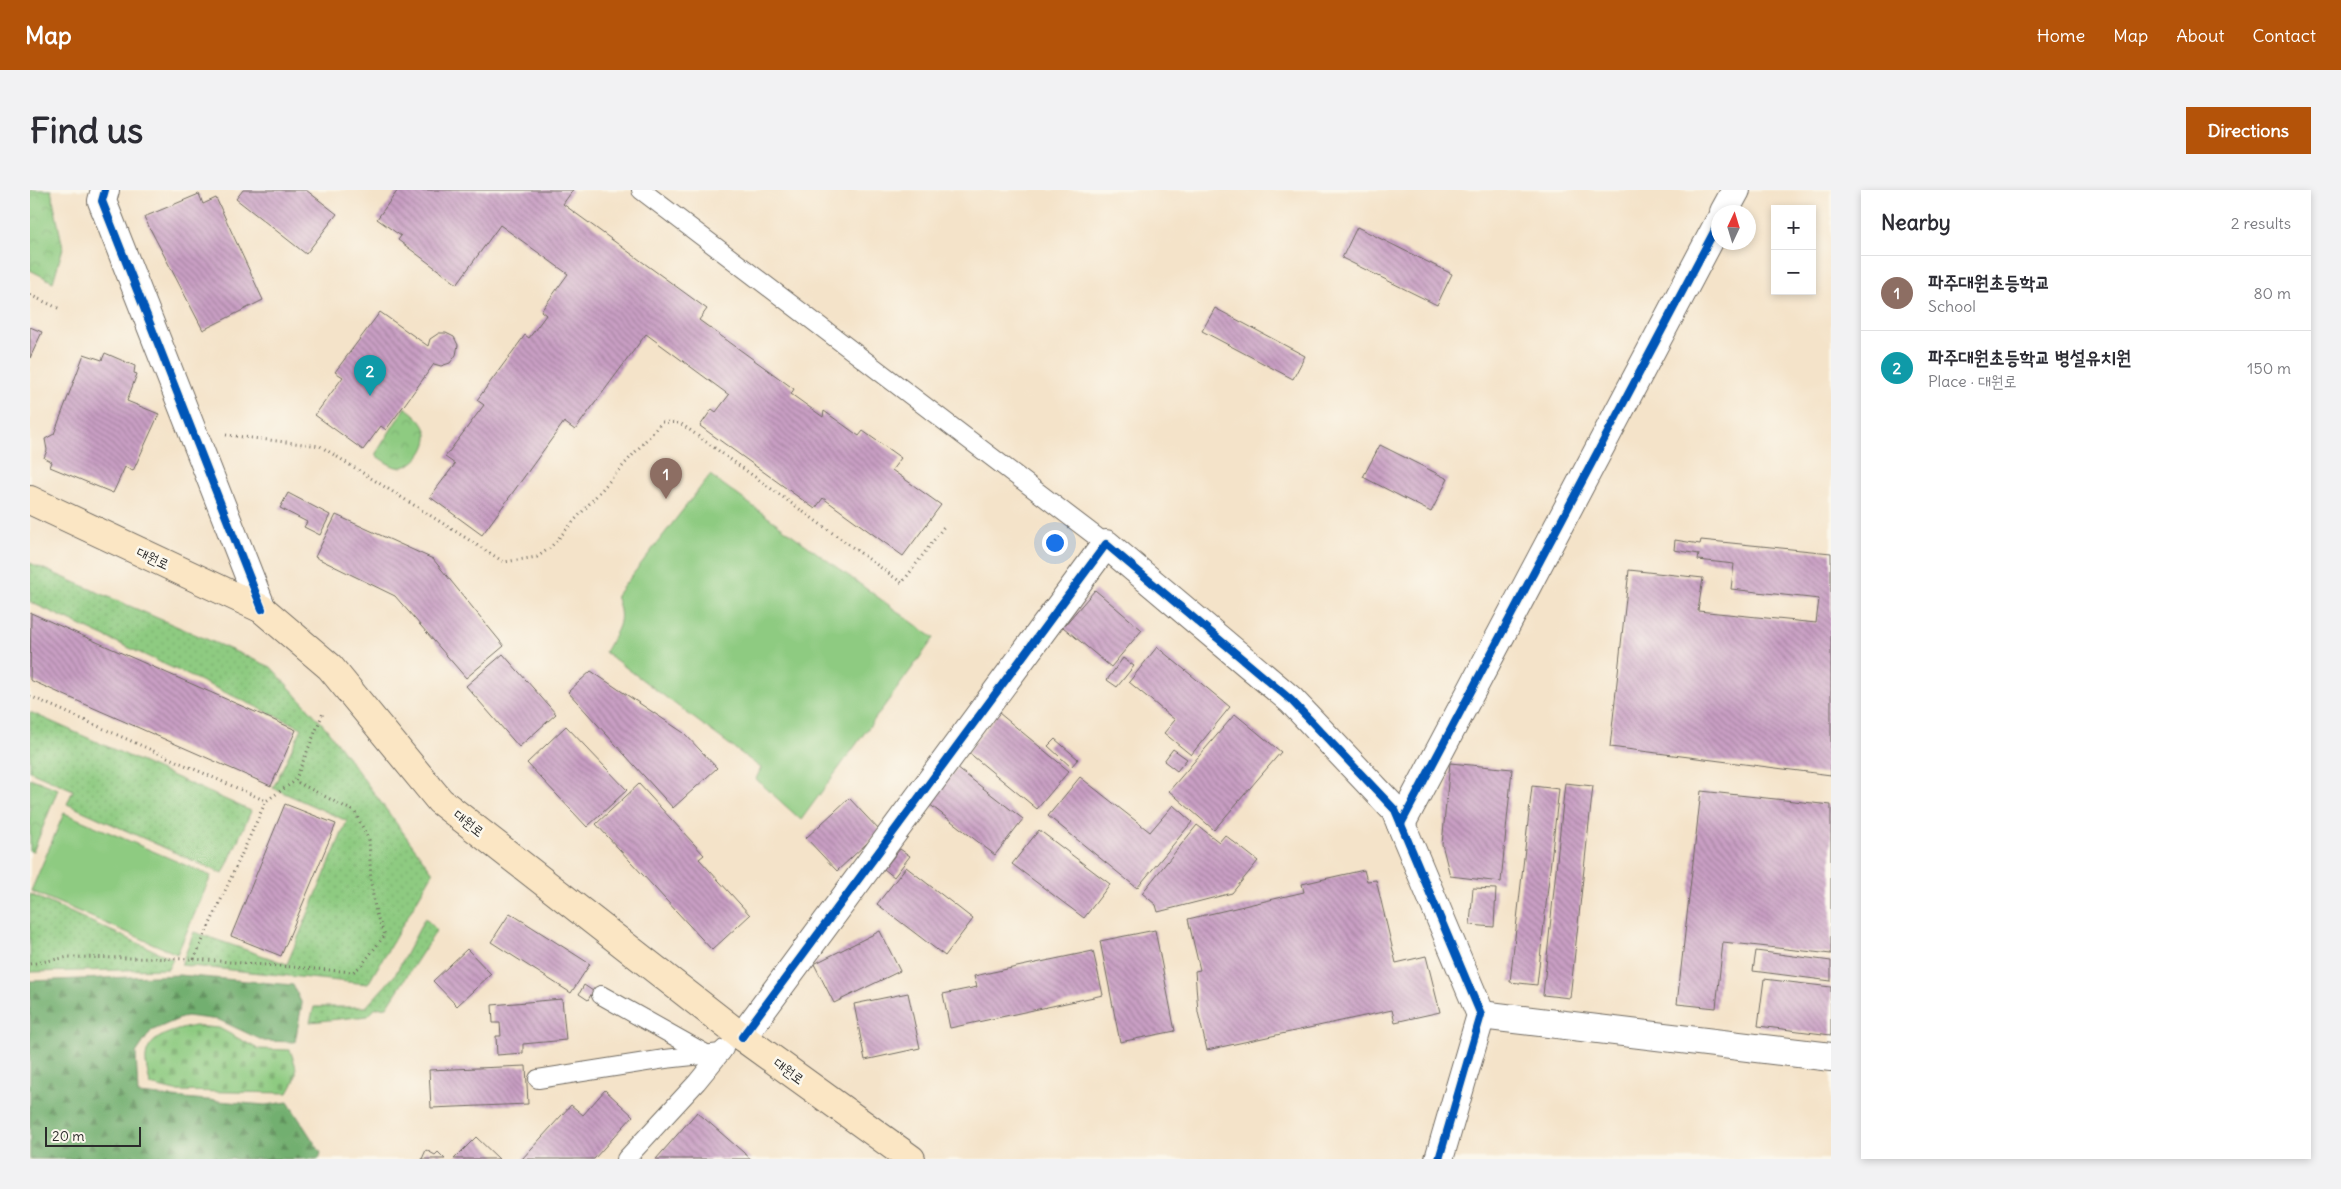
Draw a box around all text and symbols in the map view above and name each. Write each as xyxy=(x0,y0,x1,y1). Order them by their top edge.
text: Map xyxy=(25,20,72,50)
text: Home xyxy=(2037,24,2085,47)
text: Map xyxy=(2113,24,2148,47)
text: About xyxy=(2176,24,2224,47)
text: Contact xyxy=(2252,24,2316,47)
button: Directions xyxy=(2186,107,2311,154)
text: Find us xyxy=(30,108,143,152)
north arrow xyxy=(1711,205,1756,250)
map controls xyxy=(1771,205,1816,295)
button: + xyxy=(1771,205,1816,250)
text: Nearby xyxy=(1881,209,1951,236)
text: 2 results xyxy=(2231,213,2291,233)
button: − xyxy=(1771,250,1816,295)
text: 파주대원초등학교 xyxy=(1928,270,2050,294)
text: 1 xyxy=(1894,283,1900,303)
text: 80 m xyxy=(2253,283,2291,303)
text: School xyxy=(1928,296,1976,316)
text: 파주대원초등학교 병설유치원 xyxy=(1928,345,2131,369)
pin: 2 xyxy=(354,355,386,396)
text: 2 xyxy=(1893,358,1901,378)
text: 150 m xyxy=(2247,358,2291,378)
text: Place · 대원로 xyxy=(1928,371,2017,391)
pin: 1 xyxy=(650,458,682,499)
your location xyxy=(1042,530,1068,556)
street label: 대원로 xyxy=(134,543,172,573)
street label: 대원로 xyxy=(450,806,488,840)
street label: 대원로 xyxy=(770,1054,808,1088)
scale bar xyxy=(45,1124,141,1147)
text: 20 m xyxy=(52,1127,85,1145)

